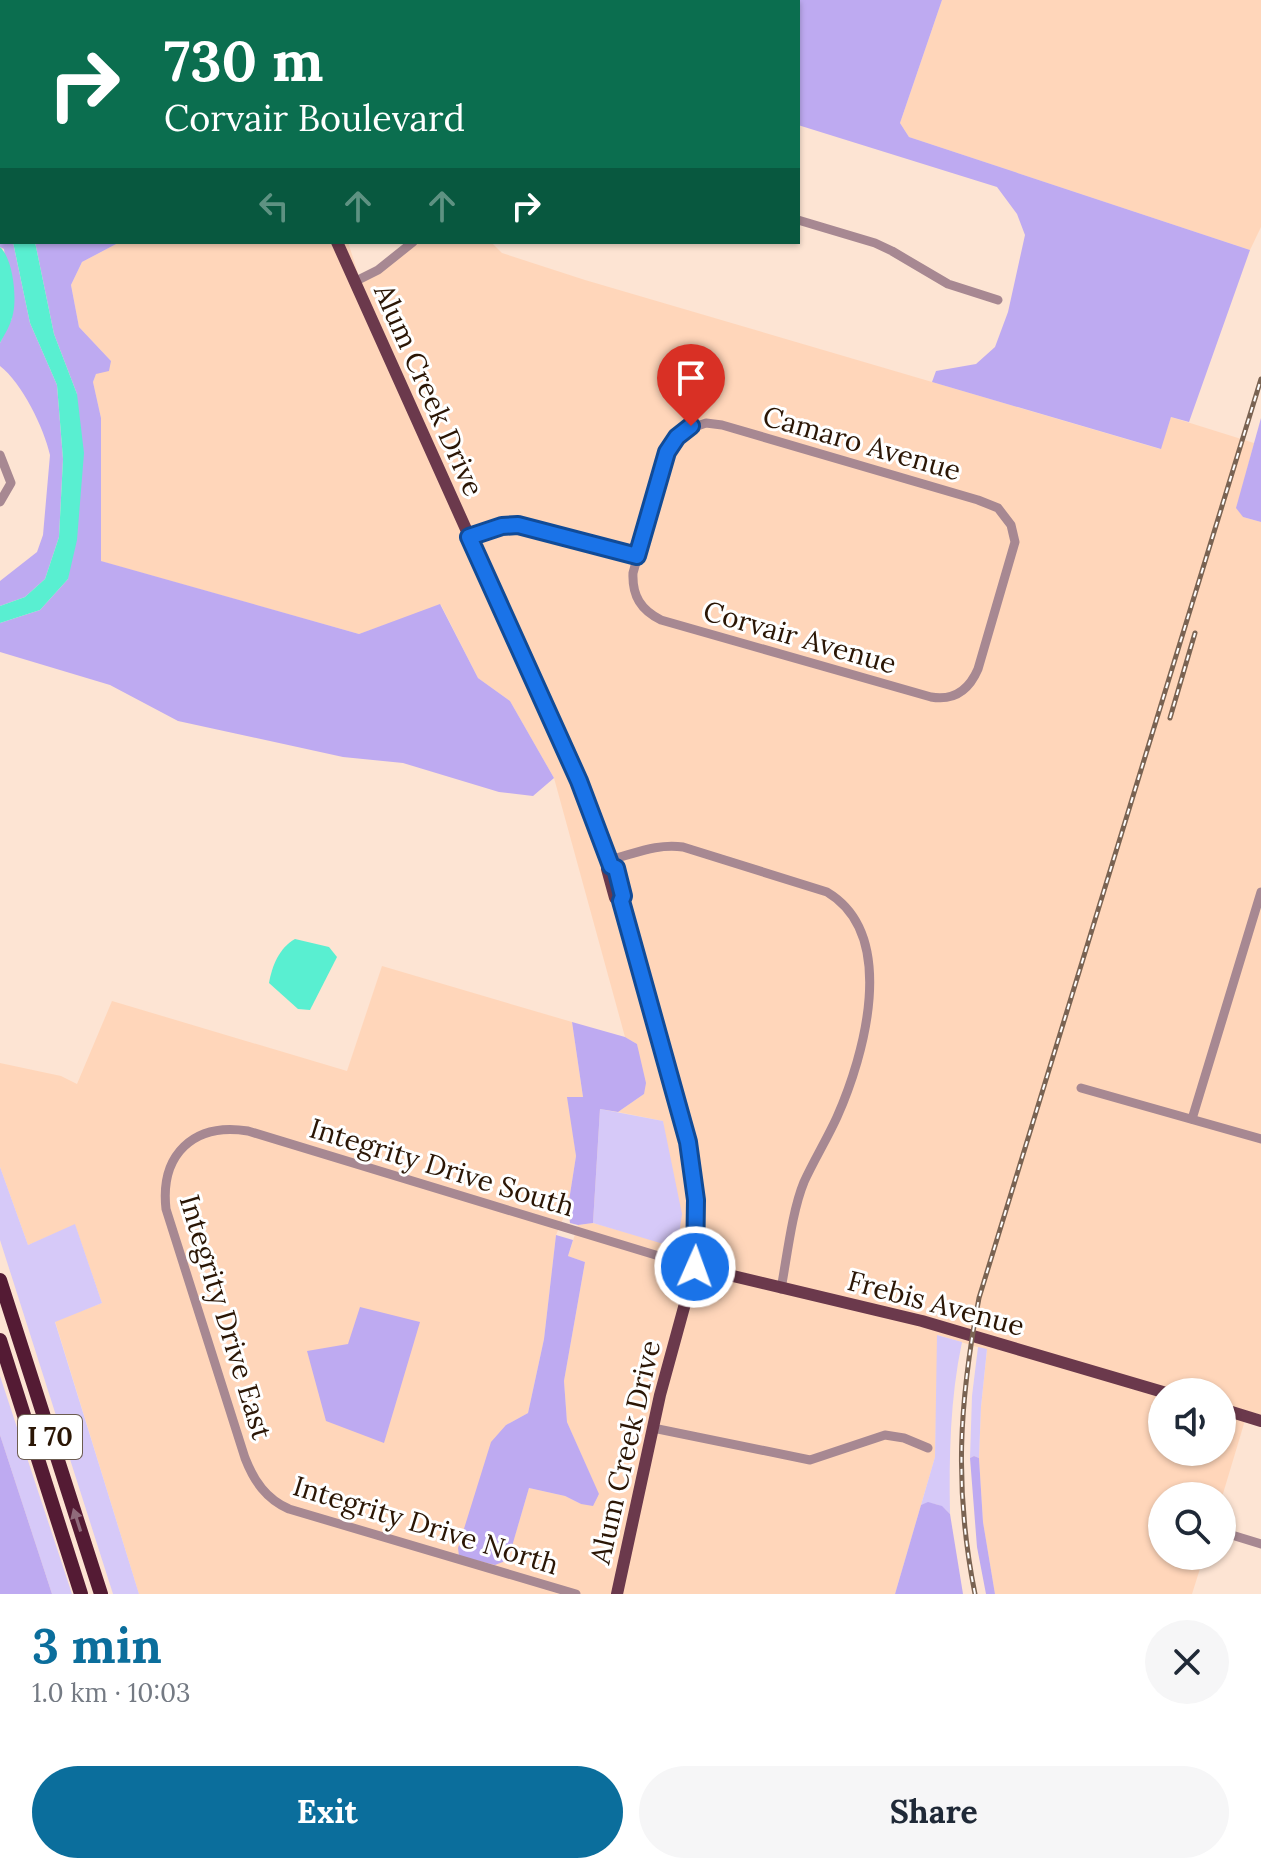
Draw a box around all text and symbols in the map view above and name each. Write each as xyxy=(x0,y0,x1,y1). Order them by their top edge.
text: 730 m xyxy=(164,25,324,96)
icon: right xyxy=(32,32,136,136)
text: Corvair Boulevard xyxy=(164,95,465,141)
icon: left xyxy=(252,184,296,228)
icon: ahead xyxy=(336,184,380,228)
icon: ahead xyxy=(420,184,464,228)
icon: right xyxy=(504,184,548,228)
street label: Alum Creek Drive xyxy=(366,277,492,502)
pin xyxy=(657,344,725,426)
icon: arrive xyxy=(669,356,713,400)
street label: Camaro Avenue xyxy=(759,398,965,488)
street label: Corvair Avenue xyxy=(699,592,901,682)
street label: Integrity Drive South xyxy=(305,1110,579,1224)
street label: Integrity Drive East xyxy=(172,1190,280,1444)
position arrow xyxy=(653,1225,737,1309)
street label: Frebis Avenue xyxy=(844,1262,1028,1344)
street label: Alum Creek Drive xyxy=(582,1337,668,1568)
map controls xyxy=(1148,1378,1236,1570)
button: sound xyxy=(1148,1378,1236,1466)
road number: I 70 xyxy=(18,1415,82,1459)
street label: Integrity Drive North xyxy=(289,1467,563,1583)
button: search xyxy=(1148,1482,1236,1570)
one-way arrow xyxy=(70,1507,83,1531)
text: 3 min xyxy=(32,1615,162,1676)
button: close xyxy=(1145,1620,1229,1704)
text: 1.0 km · 10:03 xyxy=(32,1676,191,1709)
button: Exit xyxy=(32,1766,623,1858)
button: Share xyxy=(639,1766,1229,1858)

